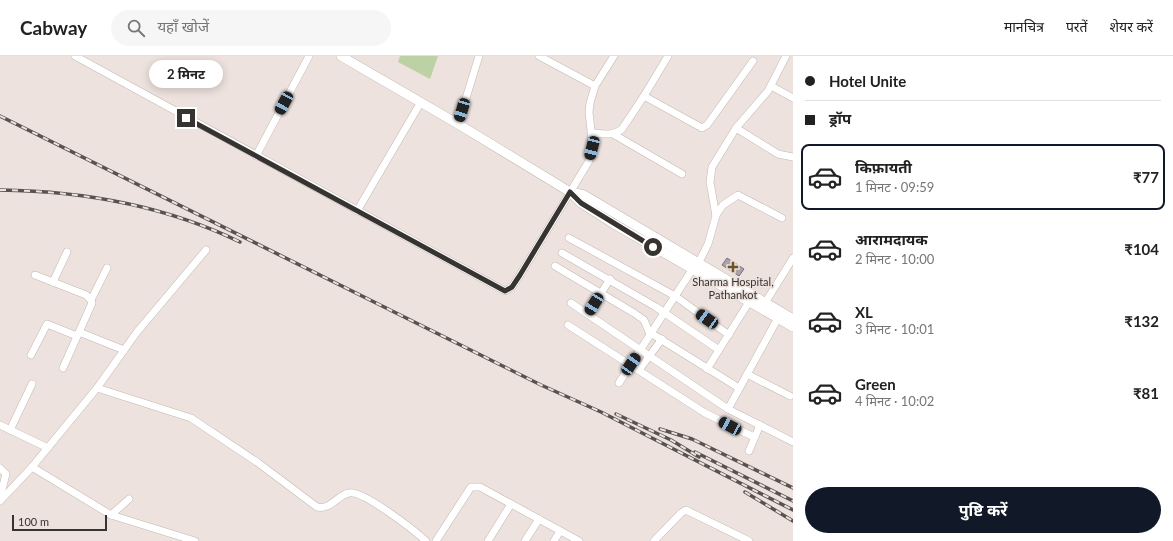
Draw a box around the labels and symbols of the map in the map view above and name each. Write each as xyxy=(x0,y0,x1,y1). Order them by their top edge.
callout: 2 मिनट xyxy=(149,60,223,88)
car xyxy=(273,90,295,116)
car xyxy=(453,97,471,123)
route end xyxy=(177,109,195,127)
car xyxy=(583,135,601,161)
route start xyxy=(644,238,662,256)
marker: Sharma Hospital, Pathankot xyxy=(727,261,739,273)
place label: Sharma Hospital, Pathankot xyxy=(692,275,774,301)
car xyxy=(583,291,605,317)
car xyxy=(694,307,720,331)
car xyxy=(619,351,643,377)
car xyxy=(717,415,743,437)
scale bar xyxy=(12,513,107,532)

